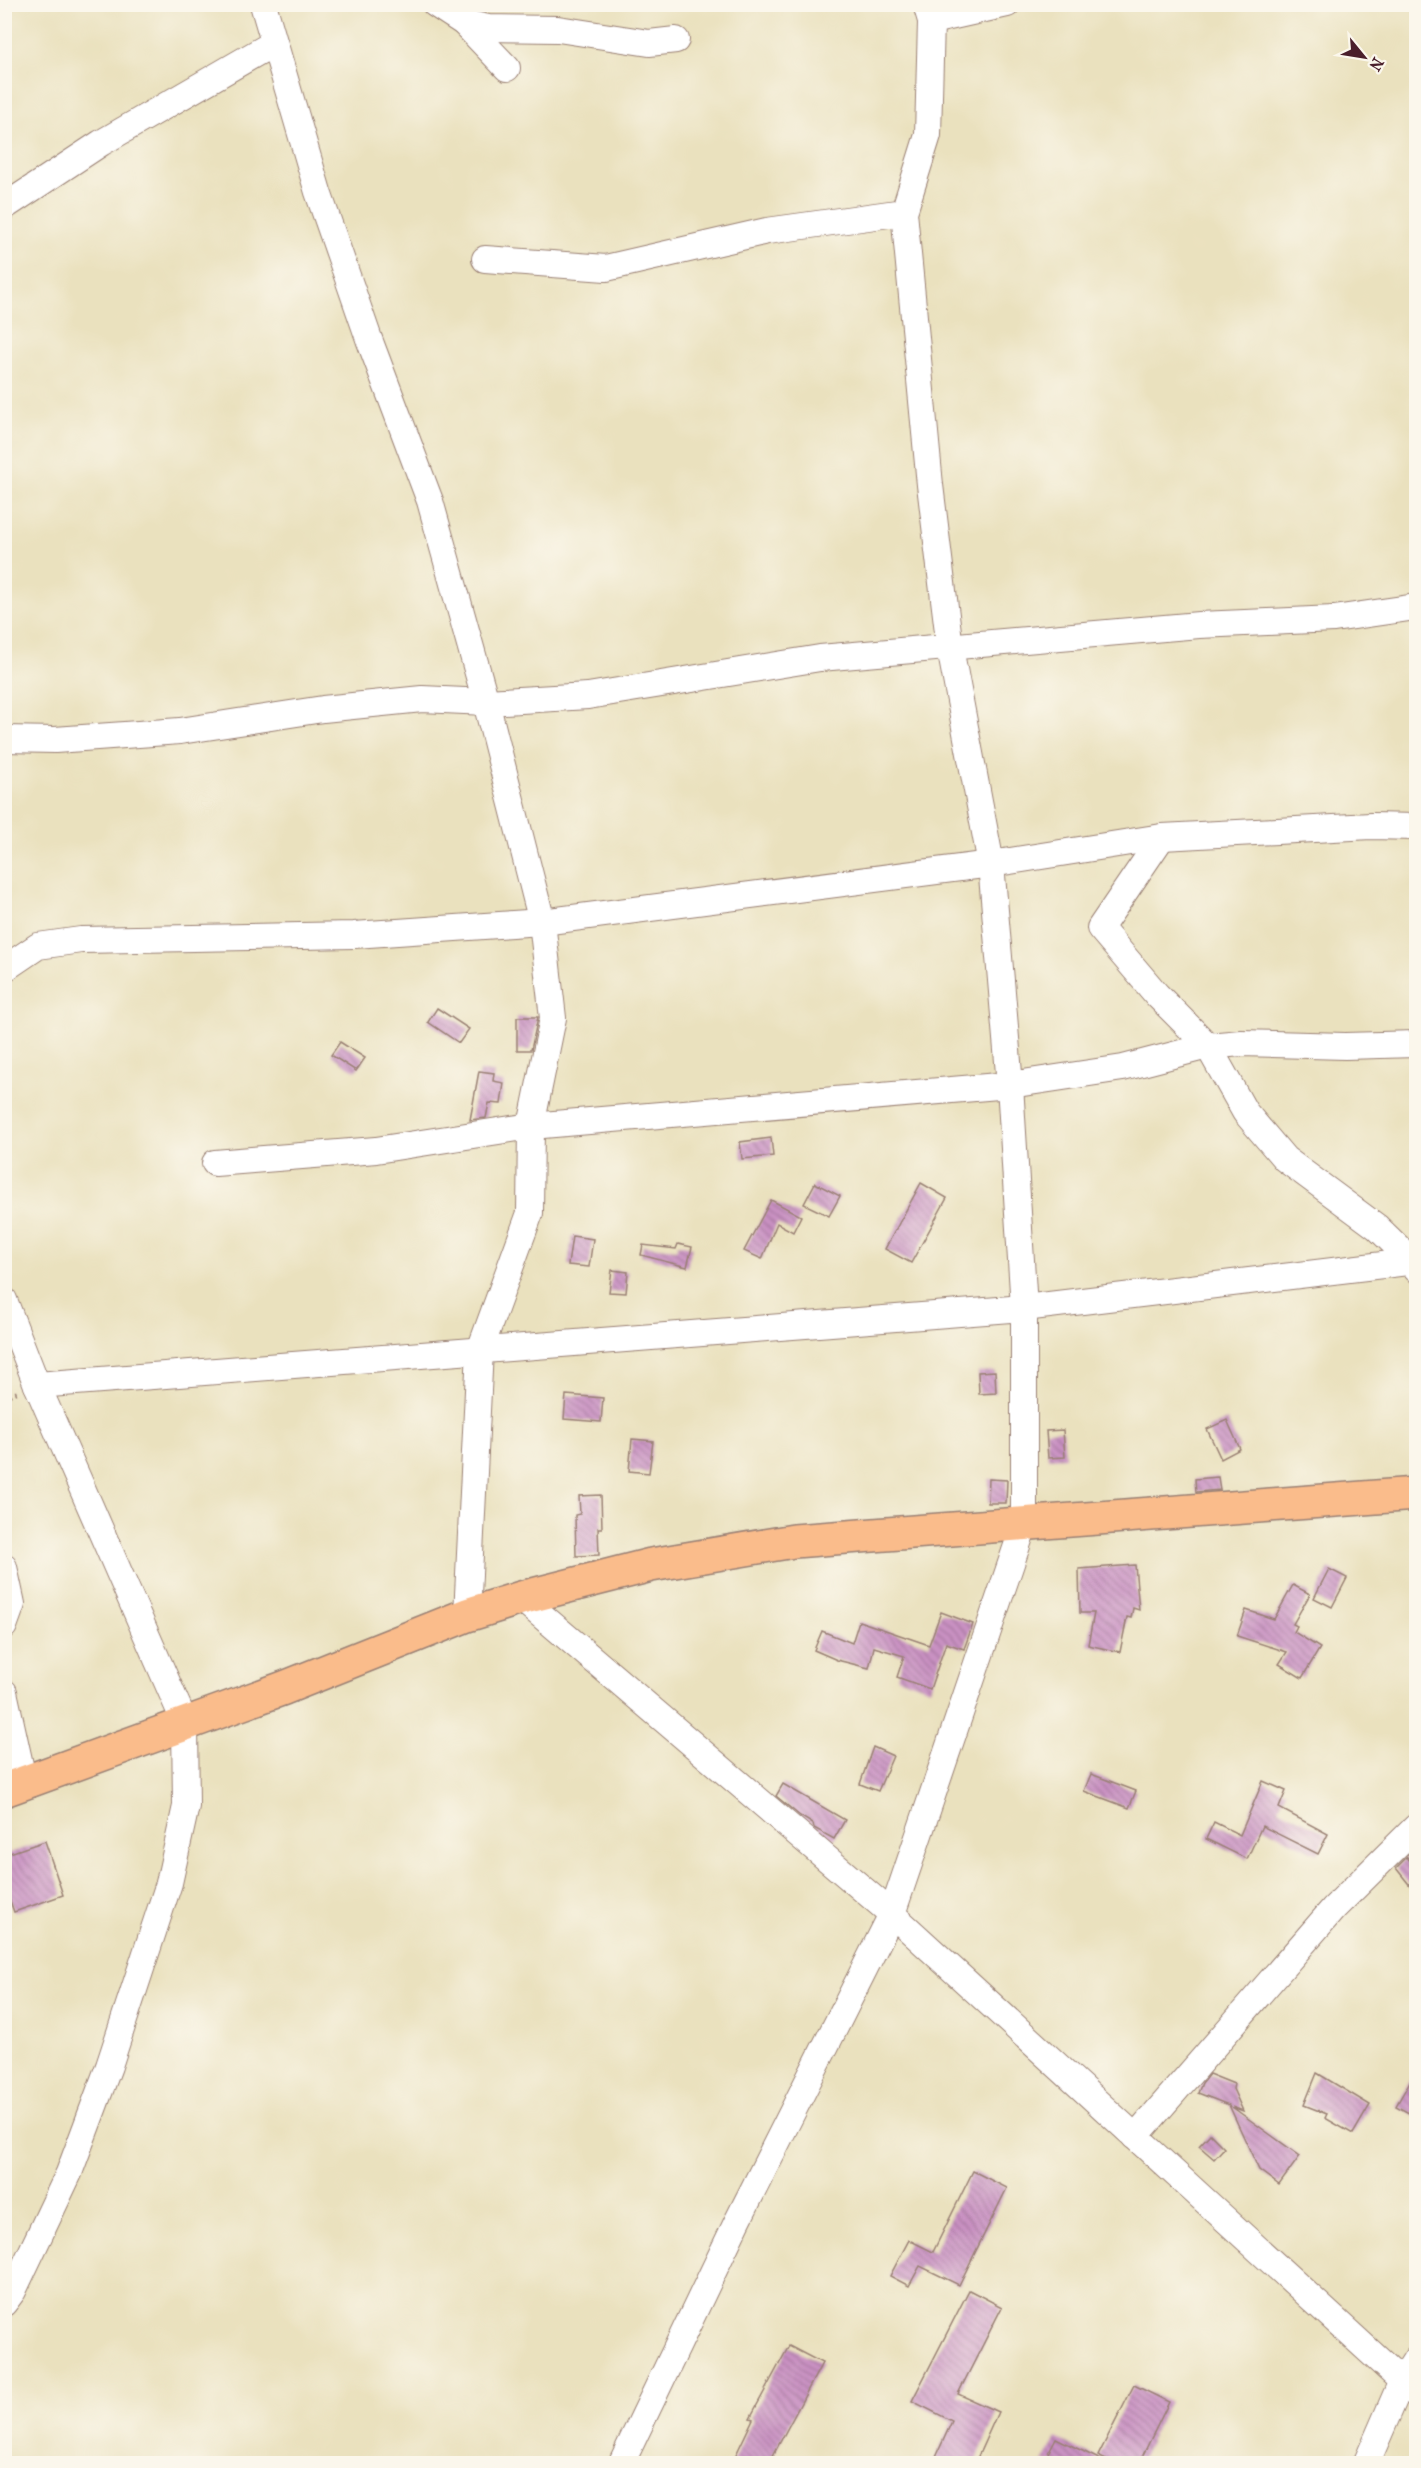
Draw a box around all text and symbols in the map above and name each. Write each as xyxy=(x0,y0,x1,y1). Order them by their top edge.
north arrow xyxy=(1334,27,1394,87)
text: N xyxy=(1365,54,1388,75)

